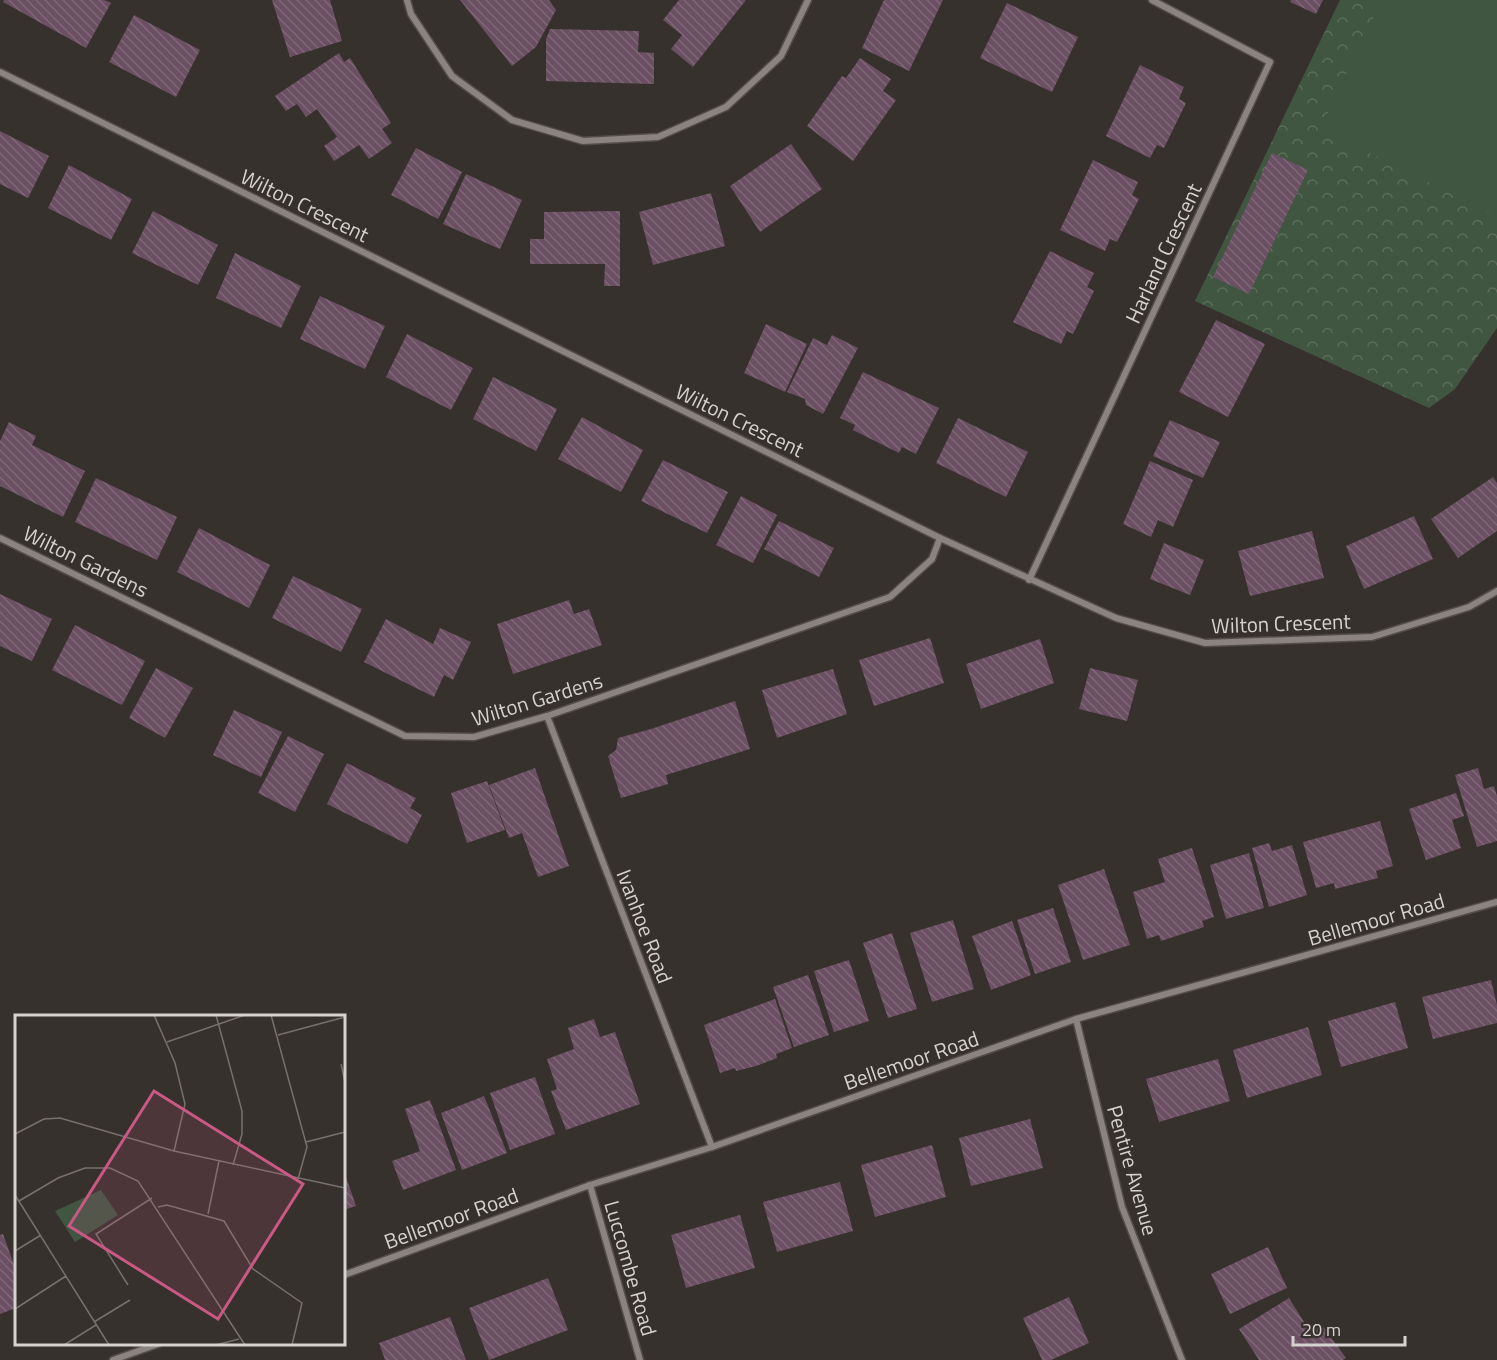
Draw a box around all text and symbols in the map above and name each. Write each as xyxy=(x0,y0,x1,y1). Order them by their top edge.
street label: Wilton Crescent xyxy=(235,160,375,250)
street label: Harland Crescent xyxy=(1117,177,1210,328)
street label: Wilton Crescent xyxy=(670,375,810,465)
street label: Wilton Gardens xyxy=(18,517,154,605)
street label: Wilton Crescent xyxy=(1211,605,1352,641)
street label: Wilton Gardens xyxy=(467,664,607,734)
street label: Ivanhoe Road xyxy=(609,864,681,988)
street label: Bellemoor Road xyxy=(1304,884,1448,954)
inset map xyxy=(15,1015,345,1345)
street label: Bellemoor Road xyxy=(839,1022,983,1098)
street label: Pentire Avenue xyxy=(1099,1101,1167,1239)
street label: Bellemoor Road xyxy=(379,1179,523,1257)
street label: Luccombe Road xyxy=(596,1197,666,1339)
scale bar xyxy=(1293,1309,1406,1347)
text: 20 m xyxy=(1302,1316,1341,1343)

